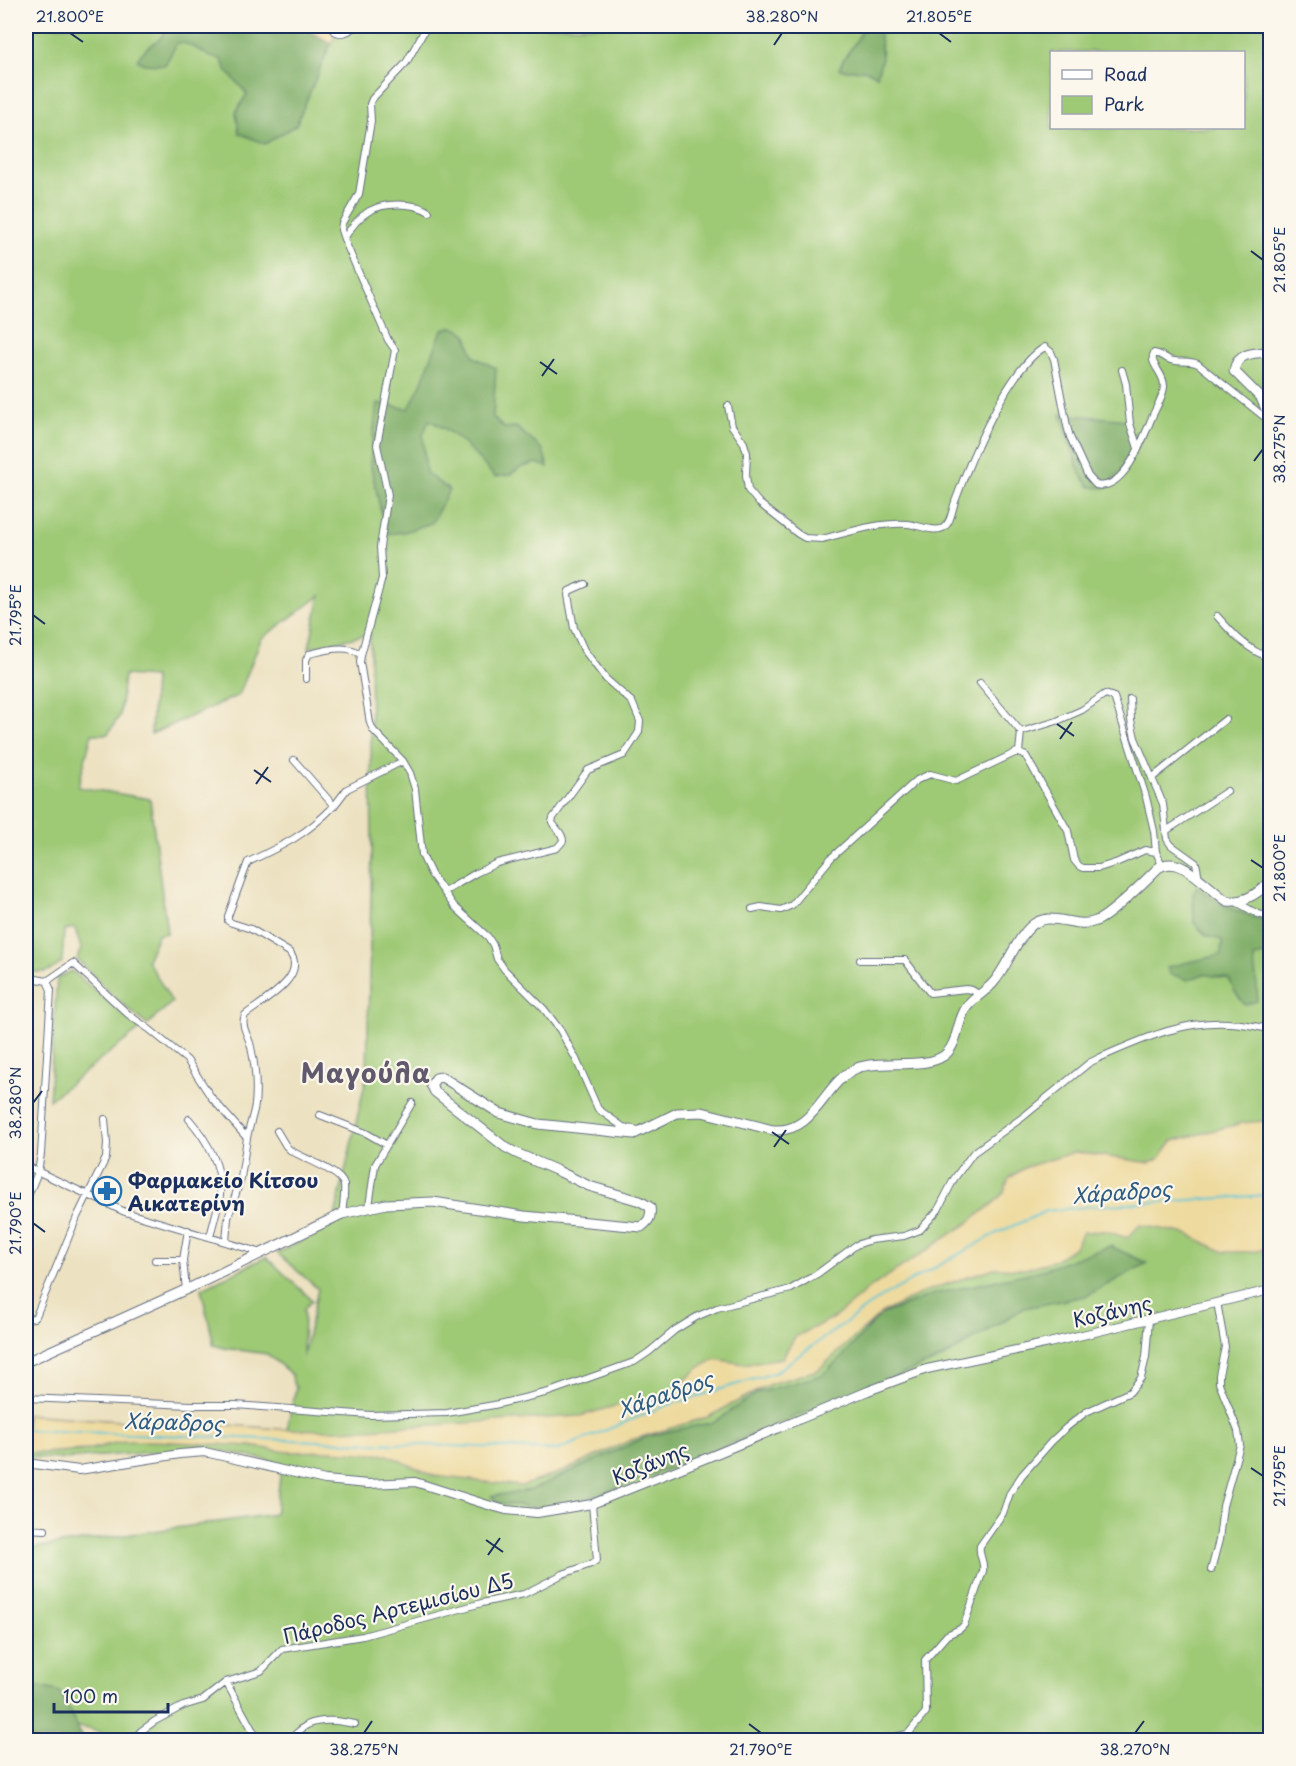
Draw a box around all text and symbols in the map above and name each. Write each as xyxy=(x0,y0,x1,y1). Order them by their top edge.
text: 21.800°E xyxy=(36,4,104,27)
text: 38.280°N xyxy=(746,4,818,27)
text: 21.805°E xyxy=(906,4,972,27)
legend xyxy=(1050,51,1245,129)
text: Road xyxy=(1104,60,1148,87)
text: Park xyxy=(1104,90,1144,117)
text: 21.805°E xyxy=(1267,227,1290,293)
text: 38.275°N xyxy=(1267,414,1290,484)
text: 21.795°E xyxy=(3,584,26,646)
text: 21.800°E xyxy=(1267,834,1290,902)
district label: Μαγούλα xyxy=(301,1053,431,1092)
text: 38.280°N xyxy=(3,1067,26,1139)
place label: Φαρμακείο Κίτσου Αικατερίνη xyxy=(128,1165,319,1218)
water label: Χάραδρος xyxy=(1072,1171,1175,1210)
pharmacy icon: Φαρμακείο Κίτσου Αικατερίνη xyxy=(91,1175,123,1207)
text: 21.790°E xyxy=(3,1191,26,1255)
street label: Κοζάνης xyxy=(1069,1287,1155,1335)
water label: Χάραδρος xyxy=(613,1361,719,1424)
water label: Χάραδρος xyxy=(124,1403,226,1439)
street label: Κοζάνης xyxy=(607,1434,693,1492)
text: 21.795°E xyxy=(1267,1445,1290,1507)
street label: Πάροδος Αρτεμισίου Δ5 xyxy=(280,1565,516,1651)
scale bar xyxy=(54,1676,168,1714)
text: 100 m xyxy=(63,1682,118,1709)
text: 38.275°N xyxy=(329,1737,399,1760)
text: 21.790°E xyxy=(729,1737,793,1760)
text: 38.270°N xyxy=(1099,1737,1171,1760)

